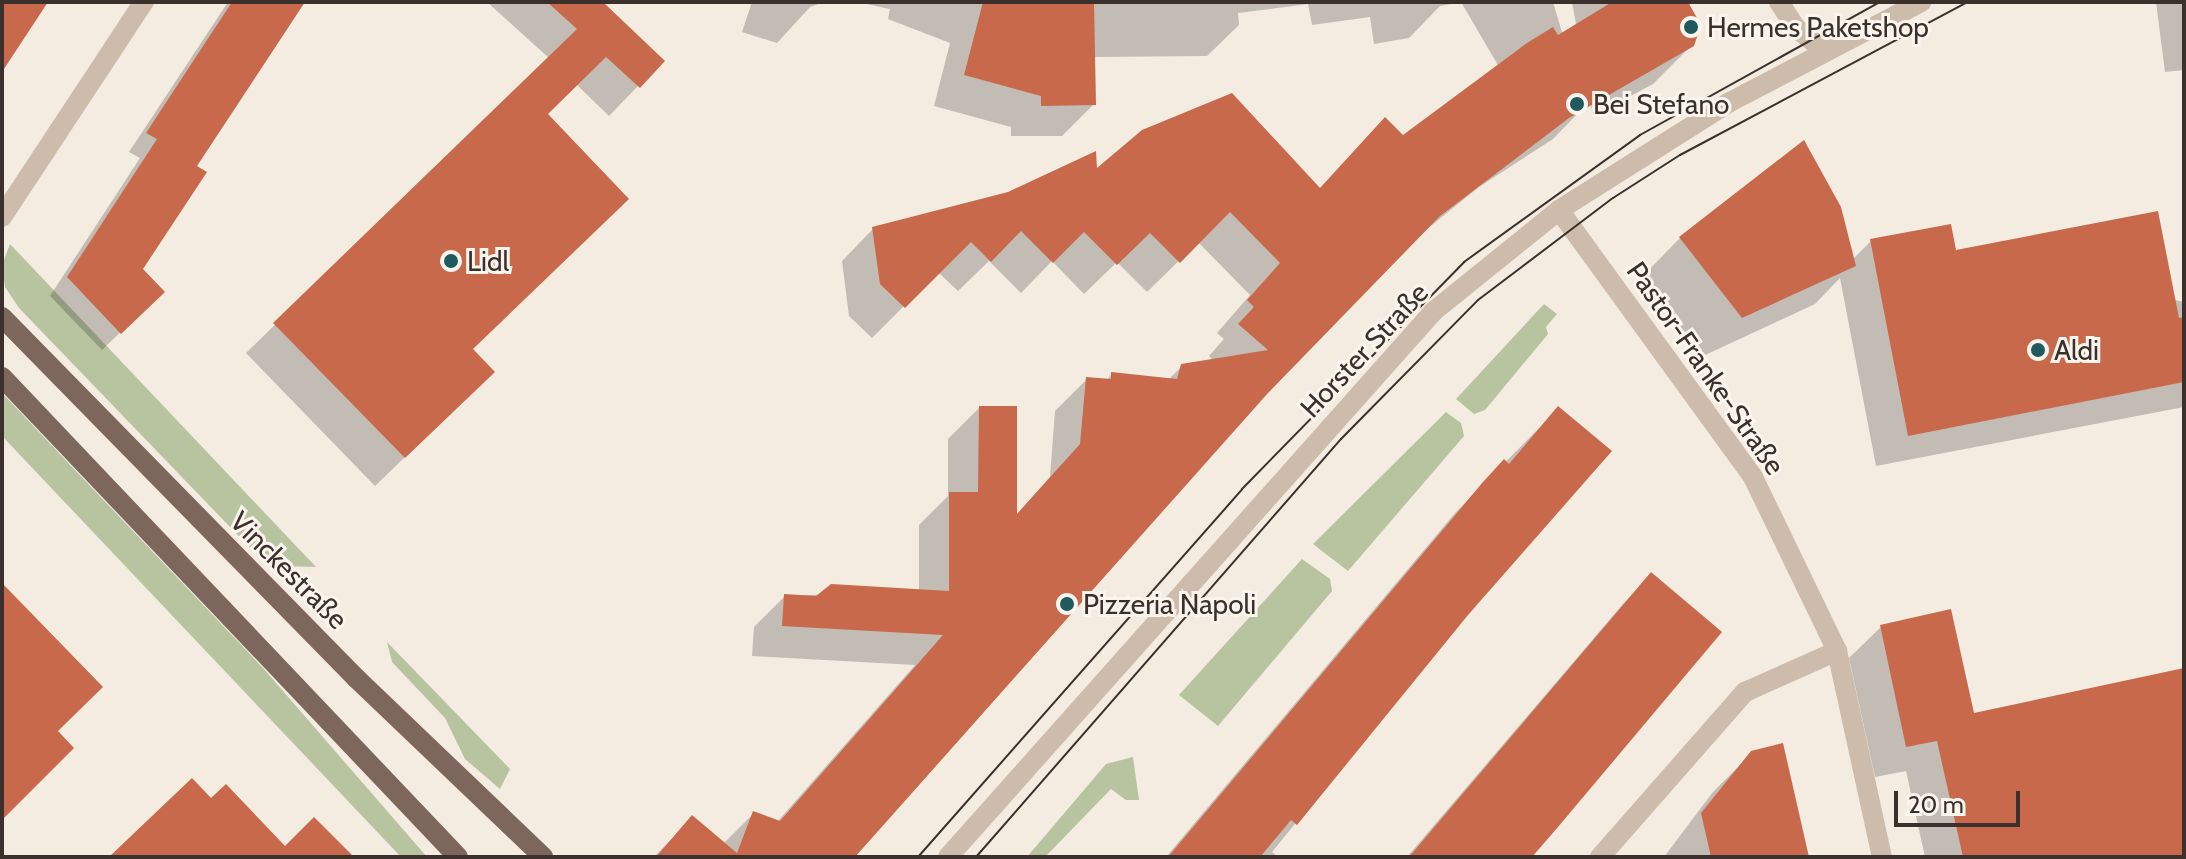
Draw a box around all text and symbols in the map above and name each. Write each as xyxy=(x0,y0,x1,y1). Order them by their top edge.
place label: Hermes Paketshop xyxy=(1707,10,1929,44)
marker: Hermes Paketshop xyxy=(1682,18,1700,36)
place label: Bei Stefano xyxy=(1593,87,1729,121)
marker: Bei Stefano xyxy=(1568,95,1586,113)
place label: Lidl xyxy=(467,244,509,278)
marker: Lidl xyxy=(442,252,460,270)
street label: Pastor-Franke-Straße xyxy=(1620,255,1792,481)
street label: Horster Straße xyxy=(1293,276,1435,424)
place label: Aldi xyxy=(2054,333,2099,367)
marker: Aldi xyxy=(2029,341,2047,359)
street label: Vinckestraße xyxy=(223,504,355,636)
place label: Pizzeria Napoli xyxy=(1083,587,1256,621)
marker: Pizzeria Napoli xyxy=(1058,595,1076,613)
scale bar xyxy=(1898,775,2024,825)
text: 20 m xyxy=(1908,790,1964,819)

